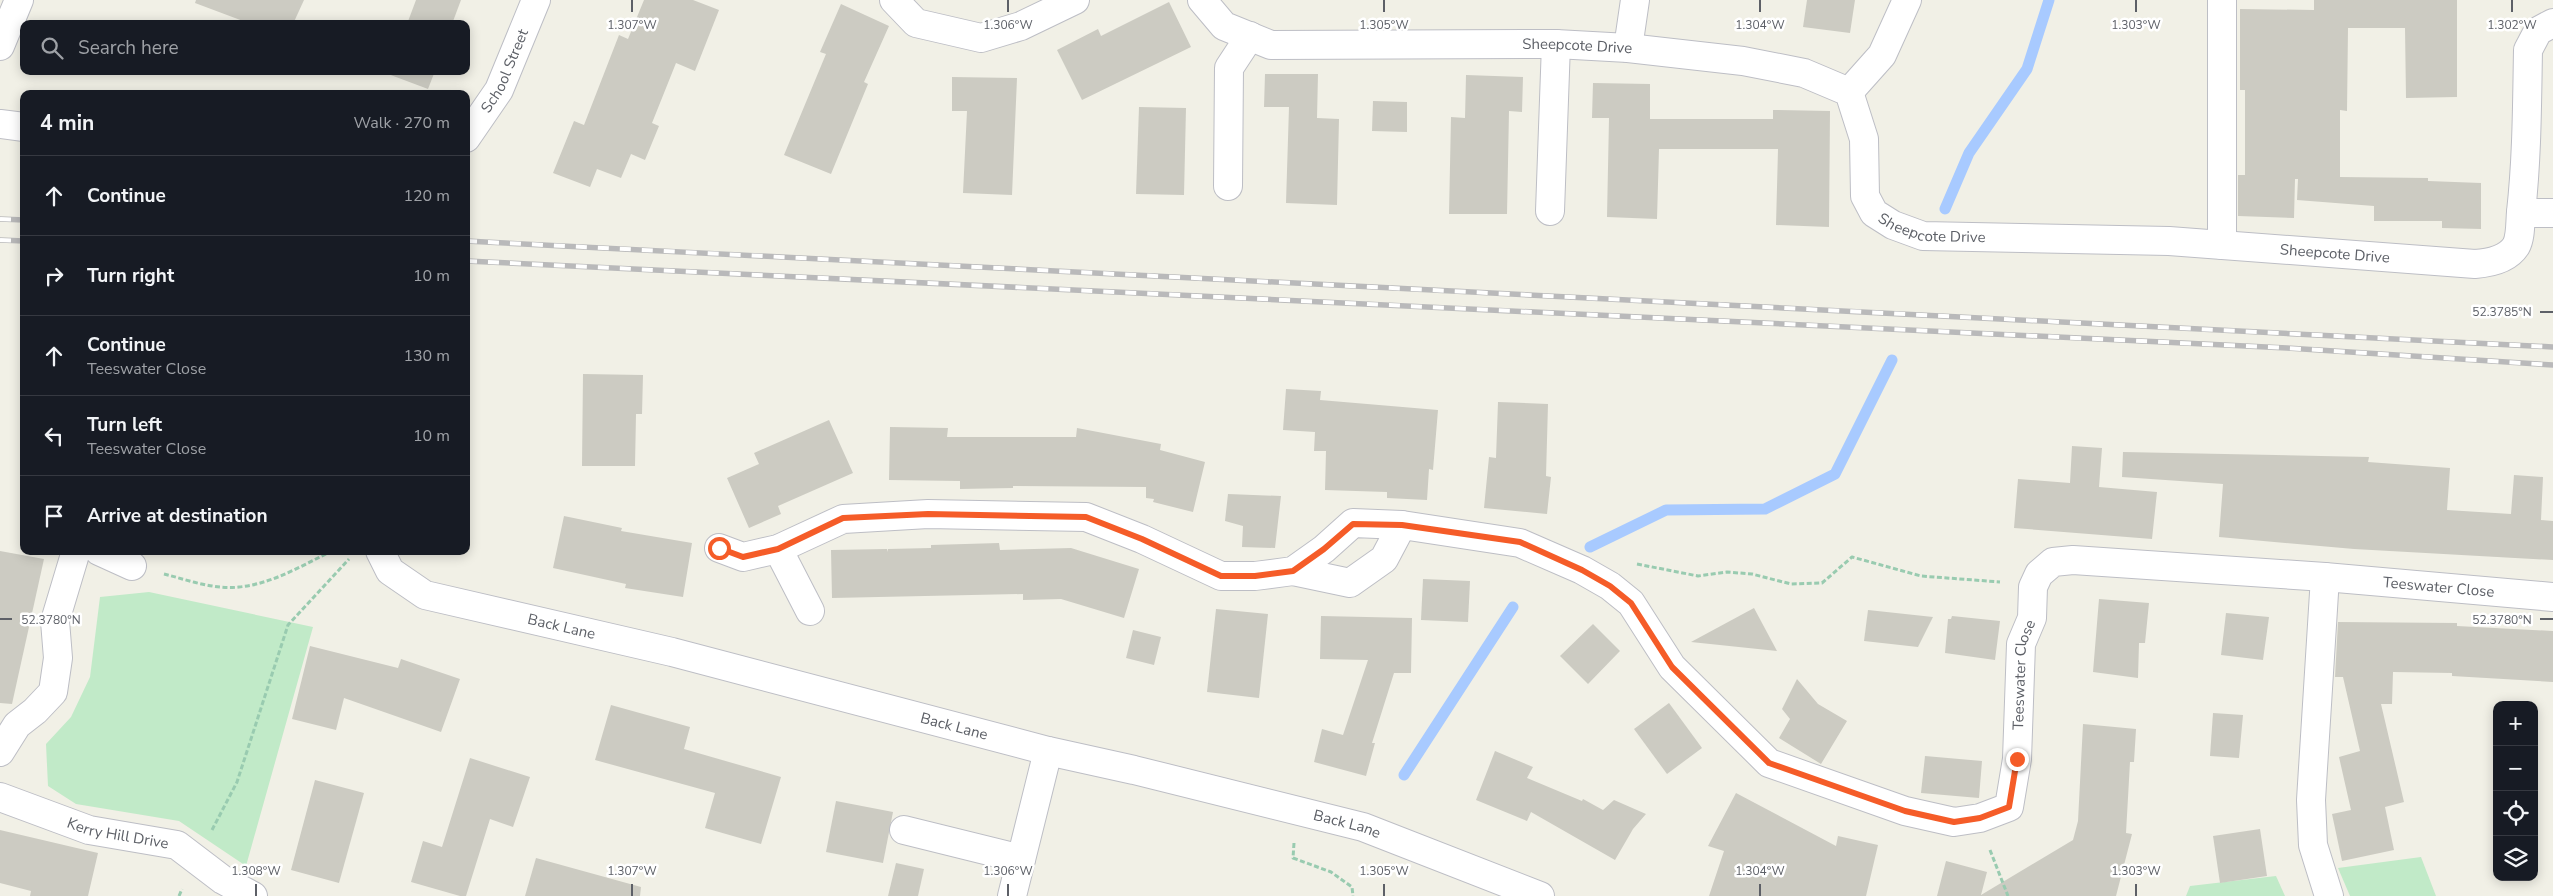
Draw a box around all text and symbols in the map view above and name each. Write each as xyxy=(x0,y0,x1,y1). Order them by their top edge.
text: 1.307°W xyxy=(607,17,657,33)
text: 1.306°W xyxy=(983,17,1033,33)
text: 1.305°W xyxy=(1359,17,1409,33)
text: 1.304°W xyxy=(1735,17,1785,33)
text: 1.303°W xyxy=(2111,17,2161,33)
text: 1.302°W xyxy=(2487,17,2537,33)
search box xyxy=(20,20,470,75)
street label: School Street xyxy=(476,25,533,117)
icon: search xyxy=(38,34,66,62)
street label: Sheepcote Drive xyxy=(1522,34,1633,58)
text: Search here xyxy=(78,35,179,61)
text: 4 min xyxy=(40,109,94,137)
text: Walk · 270 m xyxy=(354,112,450,134)
icon: ahead xyxy=(40,182,68,210)
text: Continue xyxy=(87,183,166,209)
text: 120 m xyxy=(403,185,450,207)
street label: Sheepcote Drive xyxy=(1874,208,1986,247)
street label: Sheepcote Drive xyxy=(2279,239,2391,268)
icon: right xyxy=(40,262,68,290)
text: Turn right xyxy=(87,263,174,289)
text: 10 m xyxy=(413,265,450,287)
text: 52.3785°N xyxy=(2472,304,2532,320)
text: Continue xyxy=(87,332,166,358)
icon: ahead xyxy=(40,342,68,370)
text: 130 m xyxy=(403,345,450,367)
text: Teeswater Close xyxy=(87,358,206,380)
text: Turn left xyxy=(87,412,162,438)
icon: left xyxy=(40,422,68,450)
text: 10 m xyxy=(413,425,450,447)
text: Teeswater Close xyxy=(87,438,206,460)
icon: arrive xyxy=(40,502,68,530)
text: Arrive at destination xyxy=(87,503,268,529)
route start xyxy=(708,537,731,560)
street label: Teeswater Close xyxy=(2382,572,2495,602)
street label: Back Lane xyxy=(526,609,598,644)
text: 52.3780°N xyxy=(21,612,81,628)
text: 52.3780°N xyxy=(2472,612,2532,628)
street label: Teeswater Close xyxy=(2008,616,2040,730)
map controls xyxy=(2493,701,2538,881)
button: + xyxy=(2493,701,2538,746)
street label: Back Lane xyxy=(918,708,990,745)
button: − xyxy=(2493,746,2538,791)
route end xyxy=(2006,748,2029,771)
button: locate xyxy=(2493,791,2538,836)
street label: Back Lane xyxy=(1311,805,1384,843)
street label: Kerry Hill Drive xyxy=(64,813,170,853)
button: layers xyxy=(2493,836,2538,881)
text: 1.308°W xyxy=(231,863,281,879)
text: 1.307°W xyxy=(607,863,657,879)
text: 1.306°W xyxy=(983,863,1033,879)
text: 1.305°W xyxy=(1359,863,1409,879)
text: 1.304°W xyxy=(1735,863,1785,879)
text: 1.303°W xyxy=(2111,863,2161,879)

